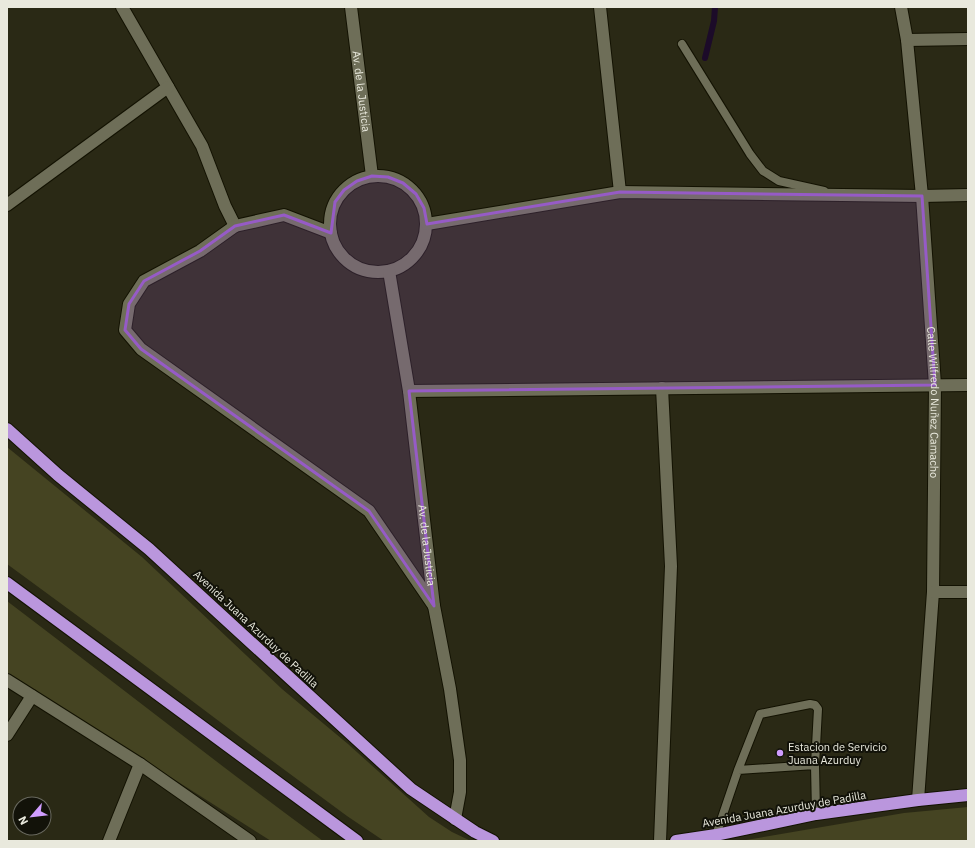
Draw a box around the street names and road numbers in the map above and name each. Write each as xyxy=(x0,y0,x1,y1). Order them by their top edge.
street label: Av. de la Justicia xyxy=(349,50,373,133)
street label: Calle Wilfredo Nuñez Camacho xyxy=(924,326,942,478)
street label: Av. de la Justicia xyxy=(415,504,439,587)
street label: Avenida Juana Azurduy de Padilla xyxy=(190,567,322,691)
street label: Avenida Juana Azurduy de Padilla xyxy=(701,788,867,830)

